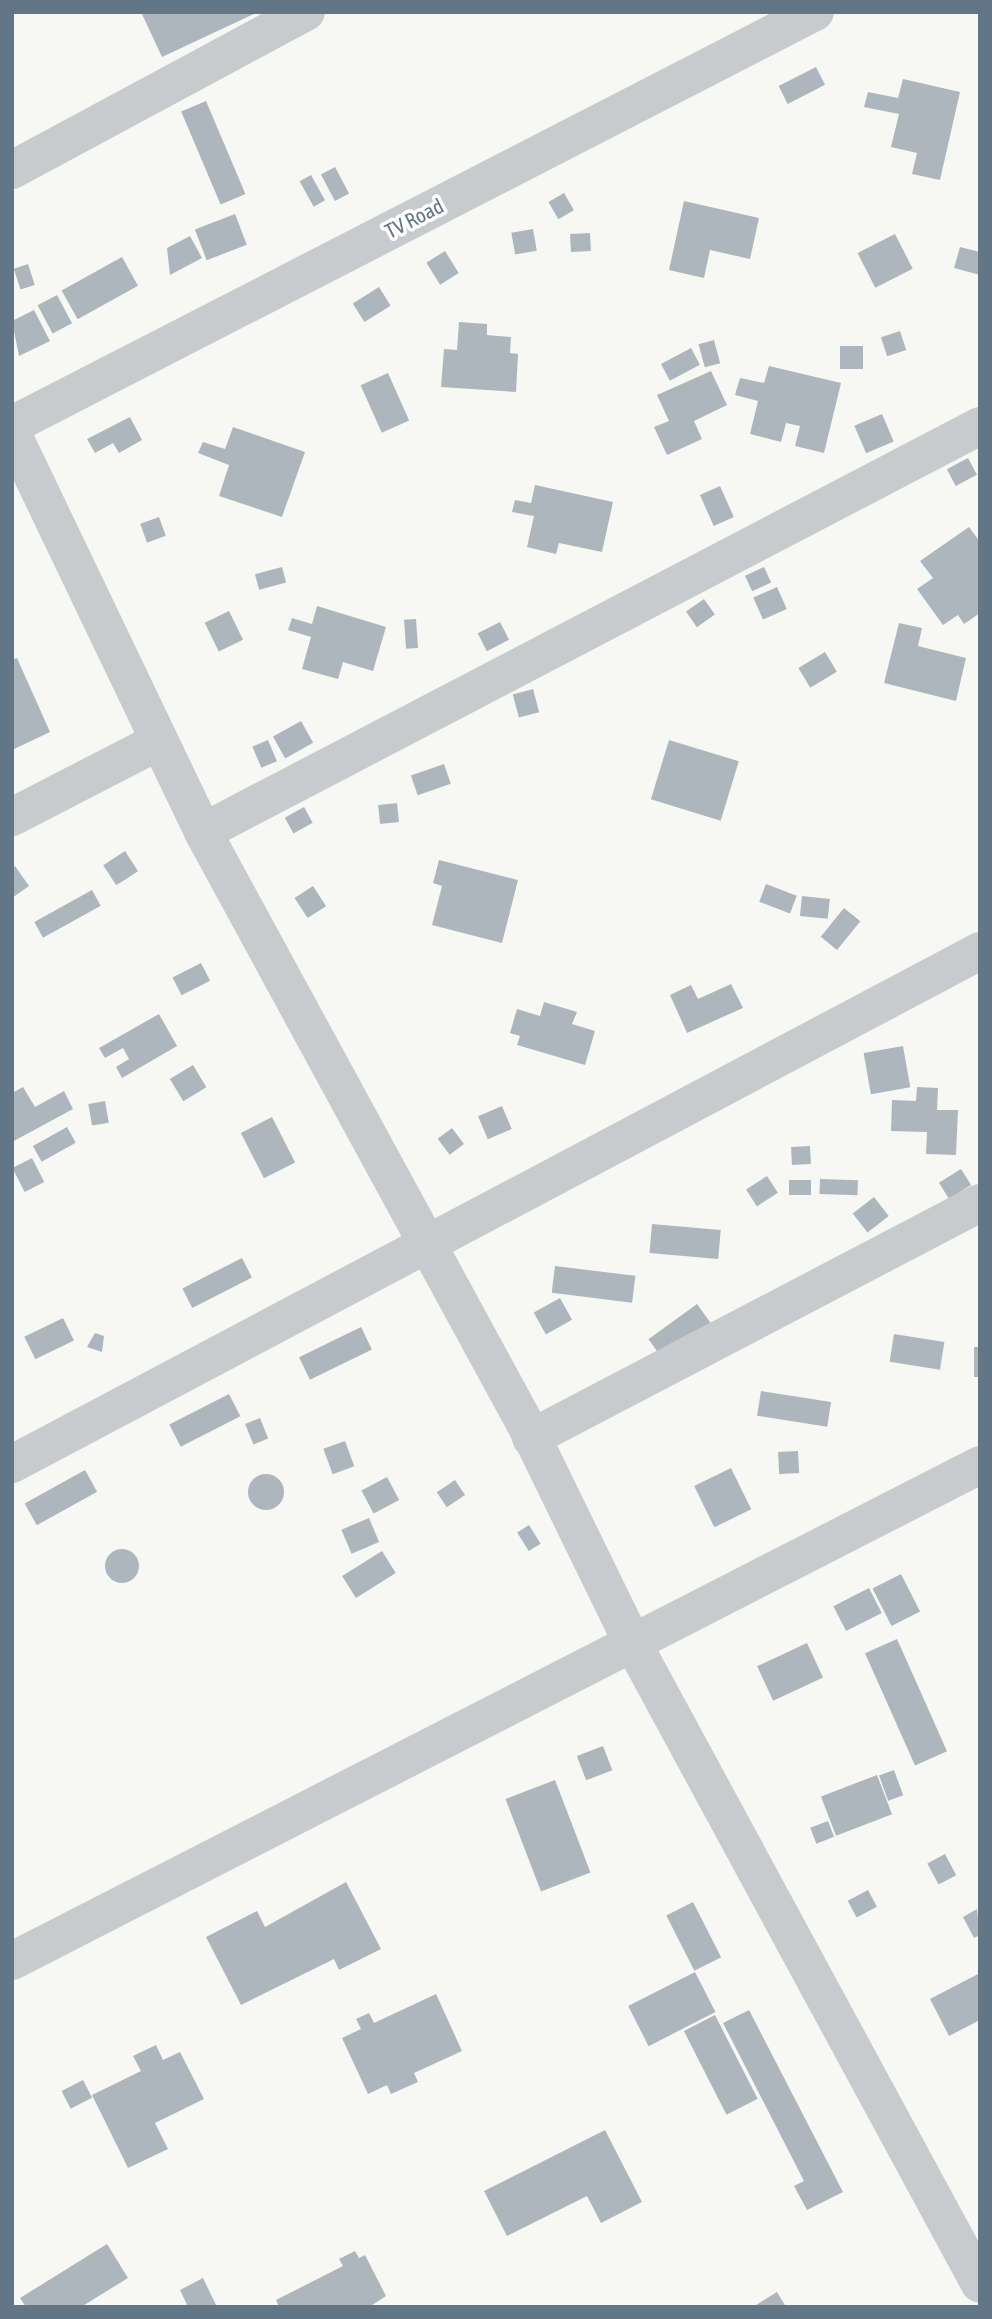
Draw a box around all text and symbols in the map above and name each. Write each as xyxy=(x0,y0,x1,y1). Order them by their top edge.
street label: TV Road xyxy=(380,193,448,243)

